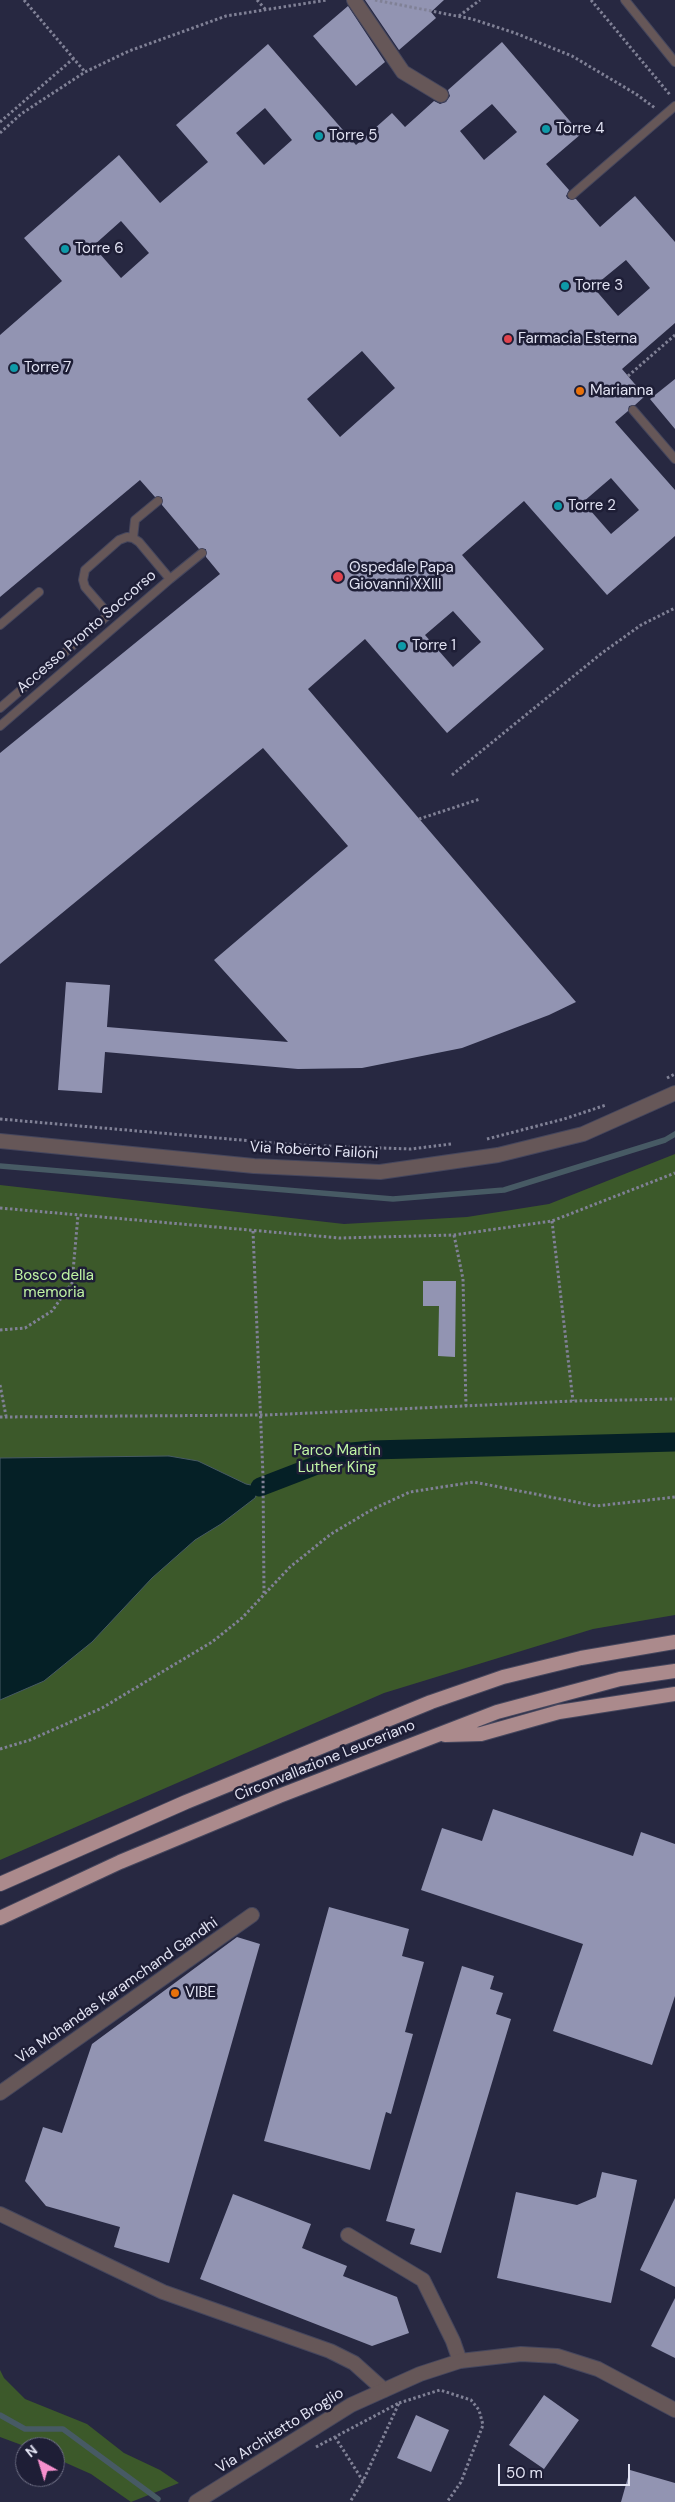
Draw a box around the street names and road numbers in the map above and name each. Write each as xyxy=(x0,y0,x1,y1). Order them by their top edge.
street label: Accesso Pronto Soccorso xyxy=(14,567,160,697)
street label: Via Roberto Failoni xyxy=(249,1139,379,1163)
street label: Circonvallazione Leuceriano xyxy=(232,1716,418,1806)
street label: Via Mohandas Karamchand Gandhi xyxy=(12,1914,222,2068)
street label: Via Architetto Broglio xyxy=(213,2384,347,2478)

